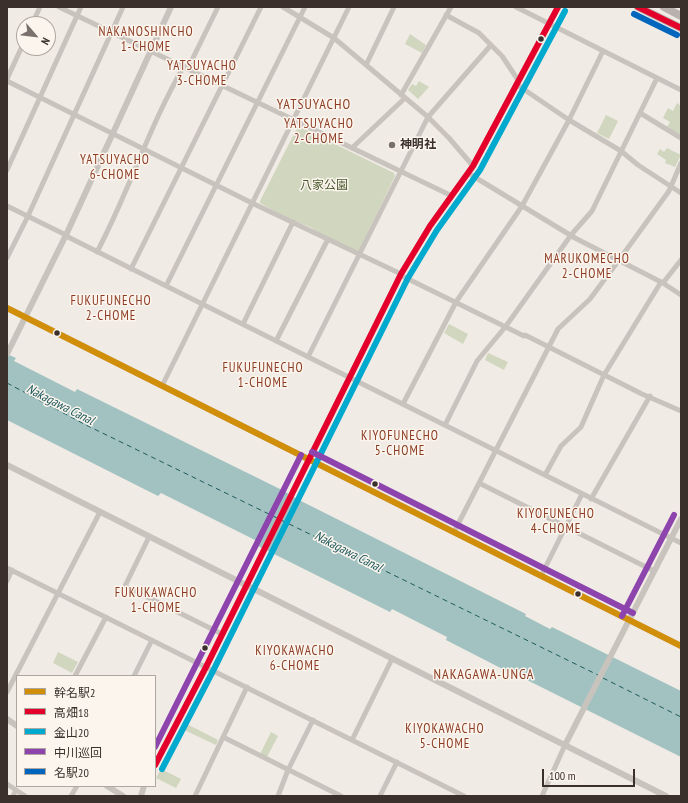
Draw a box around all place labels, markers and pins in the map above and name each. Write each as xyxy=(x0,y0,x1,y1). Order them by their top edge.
unlabelled marker xyxy=(536,34,546,44)
place label: 神明社 xyxy=(400,138,436,152)
marker: 神明社 xyxy=(387,140,397,150)
unlabelled marker xyxy=(52,328,62,338)
unlabelled marker xyxy=(370,479,380,489)
unlabelled marker xyxy=(573,589,583,599)
unlabelled marker xyxy=(200,643,210,653)

